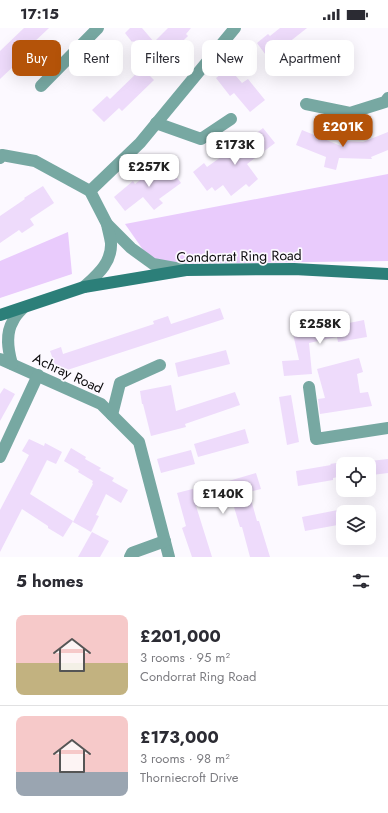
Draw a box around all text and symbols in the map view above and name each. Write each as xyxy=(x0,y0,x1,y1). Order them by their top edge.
text: 17:15 xyxy=(20,3,59,25)
chip: Buy xyxy=(12,40,61,76)
chip: Rent xyxy=(69,40,123,76)
chip: Filters xyxy=(131,40,194,76)
chip: New xyxy=(202,40,257,76)
chip: Apartment xyxy=(265,40,354,76)
pin: £201K xyxy=(315,114,371,148)
text: £201K xyxy=(323,117,363,136)
pin: £173K xyxy=(207,132,263,166)
text: £173K xyxy=(215,135,255,154)
pin: £257K xyxy=(121,154,177,188)
text: £257K xyxy=(128,157,170,176)
street label: Condorrat Ring Road xyxy=(176,245,302,267)
pin: £258K xyxy=(292,311,348,345)
text: £258K xyxy=(299,314,341,333)
street label: Achray Road xyxy=(30,348,106,398)
map controls xyxy=(336,457,376,545)
button: locate xyxy=(336,457,376,497)
pin: £140K xyxy=(195,481,251,515)
text: £140K xyxy=(202,484,244,503)
button: layers xyxy=(336,505,376,545)
text: 5 homes xyxy=(16,569,83,593)
icon: filters xyxy=(350,570,372,592)
text: £201,000 xyxy=(140,624,221,648)
icon: home xyxy=(48,631,96,679)
text: 3 rooms · 95 m² xyxy=(140,648,230,667)
text: Condorrat Ring Road xyxy=(140,667,256,686)
text: £173,000 xyxy=(140,725,219,749)
icon: home xyxy=(48,732,96,780)
text: 3 rooms · 98 m² xyxy=(140,749,230,768)
text: Thorniecroft Drive xyxy=(140,768,239,787)

